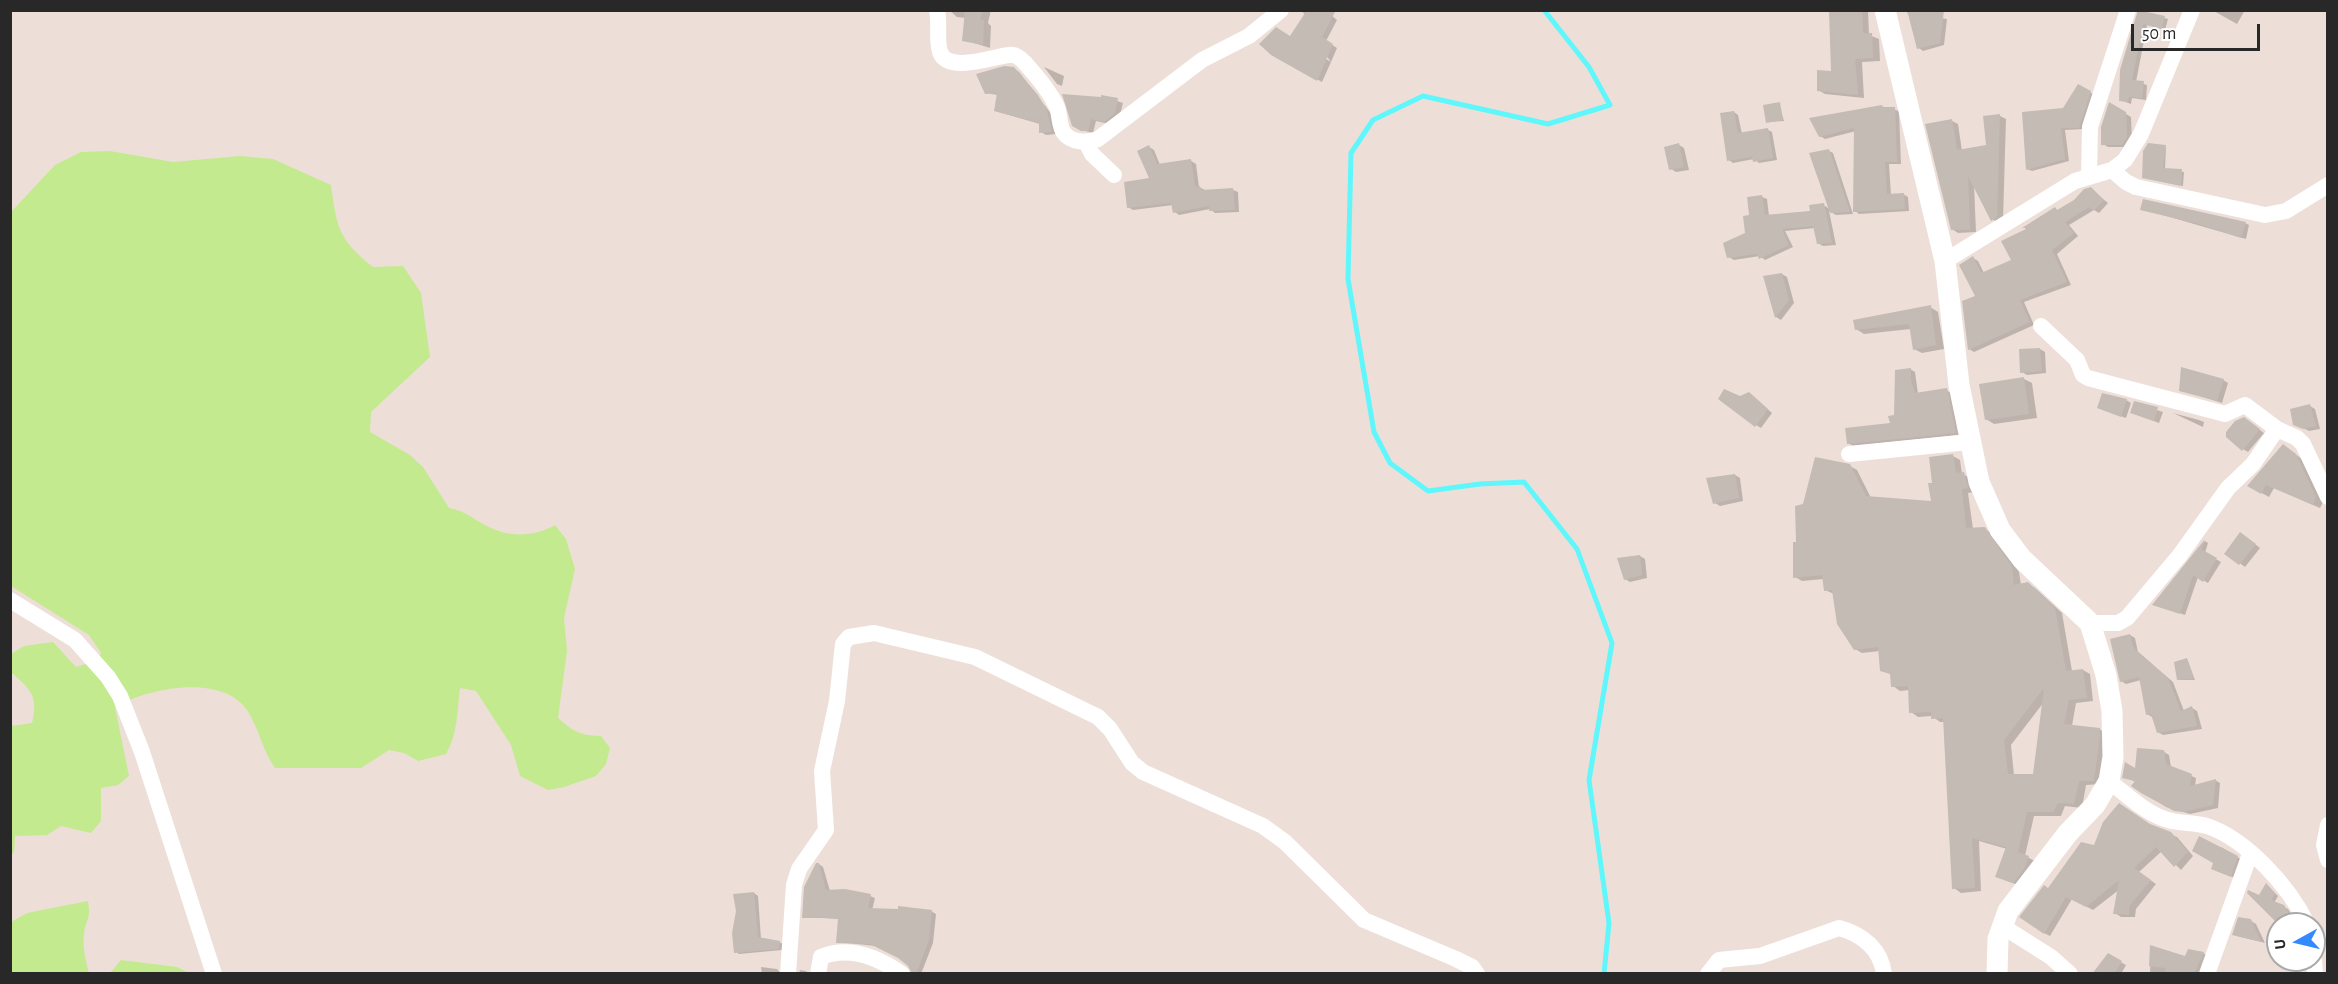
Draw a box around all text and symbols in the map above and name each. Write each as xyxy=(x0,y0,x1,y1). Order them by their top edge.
scale bar xyxy=(2134,12,2263,50)
text: 50 m xyxy=(2142,25,2176,43)
north arrow xyxy=(2266,912,2326,972)
text: U xyxy=(2272,938,2289,950)

